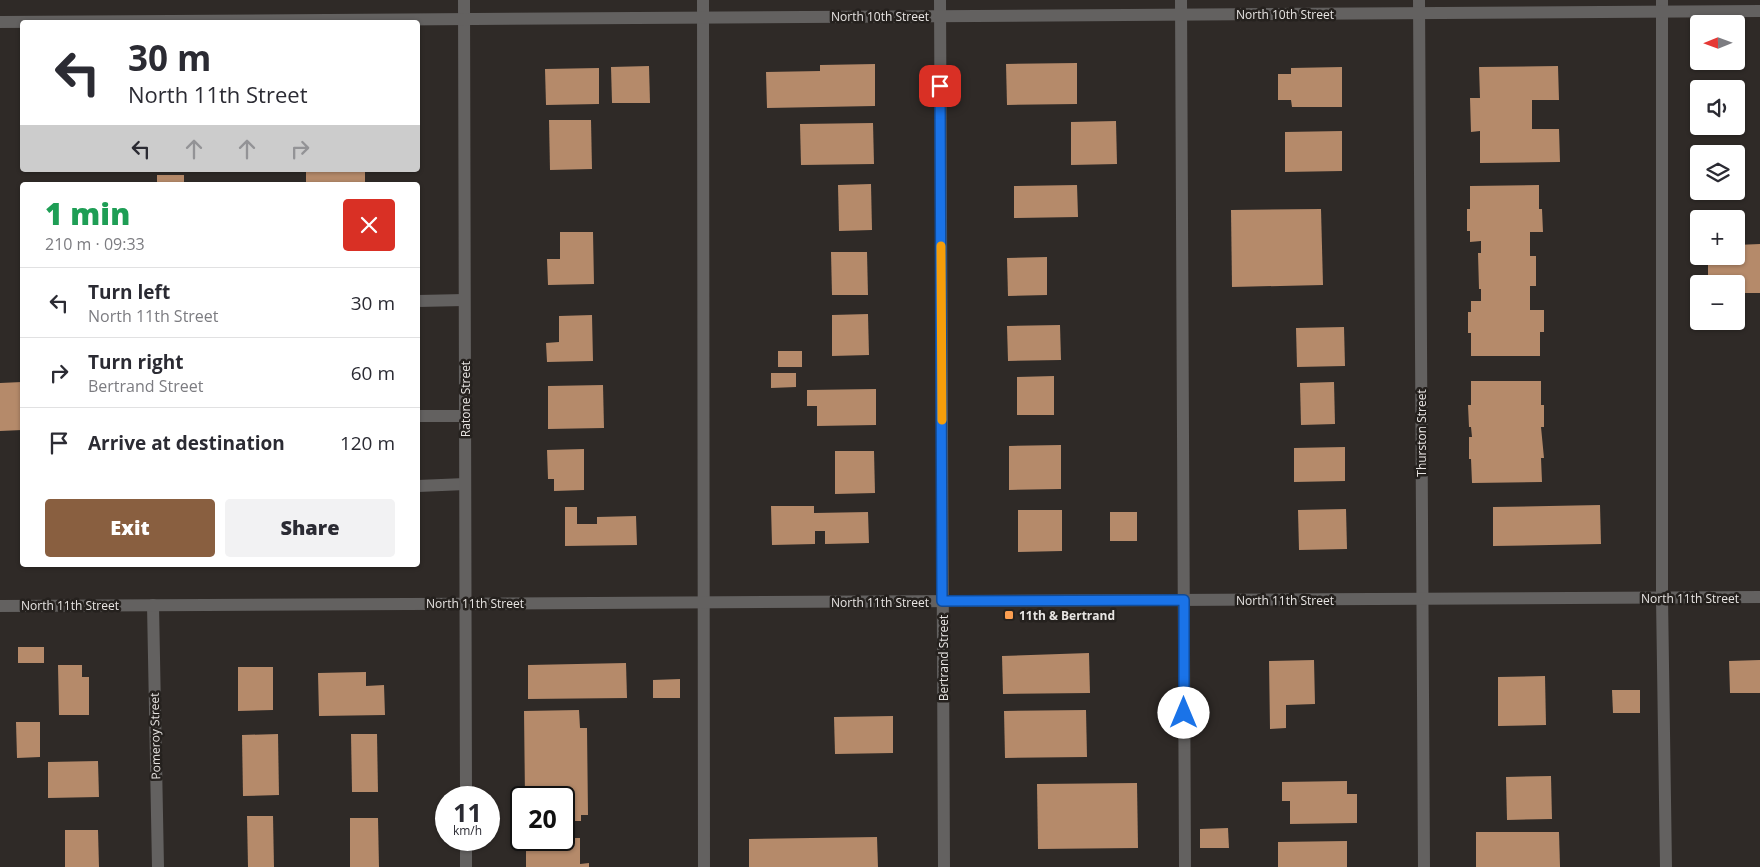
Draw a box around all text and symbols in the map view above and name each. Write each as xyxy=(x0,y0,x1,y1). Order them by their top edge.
street label: North 10th Street xyxy=(1236,6,1334,23)
street label: North 10th Street xyxy=(831,8,929,25)
north arrow xyxy=(1690,15,1745,70)
map controls xyxy=(1690,15,1745,330)
text: 30 m xyxy=(128,34,211,81)
icon: left xyxy=(45,40,110,105)
pin xyxy=(919,65,961,107)
icon: arrive xyxy=(926,72,954,100)
text: North 11th Street xyxy=(128,79,308,109)
button: sound xyxy=(1690,80,1745,135)
icon: left xyxy=(127,135,155,163)
icon: ahead xyxy=(180,135,208,163)
icon: ahead xyxy=(233,135,261,163)
icon: right xyxy=(286,135,314,163)
button: layers xyxy=(1690,145,1745,200)
text: 1 min xyxy=(45,193,130,234)
button: close xyxy=(343,199,395,251)
button: + xyxy=(1690,210,1745,265)
text: 210 m · 09:33 xyxy=(45,233,145,255)
button: − xyxy=(1690,275,1745,330)
text: Turn left xyxy=(88,279,170,305)
icon: left xyxy=(45,289,73,317)
text: 30 m xyxy=(351,290,395,316)
text: North 11th Street xyxy=(88,305,219,327)
text: Turn right xyxy=(88,349,183,375)
icon: right xyxy=(45,359,73,387)
text: 60 m xyxy=(351,360,395,386)
street label: Ratone Street xyxy=(457,361,474,437)
text: Bertrand Street xyxy=(88,375,203,397)
street label: Thurston Street xyxy=(1413,389,1430,477)
icon: arrive xyxy=(45,429,73,457)
text: Arrive at destination xyxy=(88,430,285,456)
text: 120 m xyxy=(340,430,395,456)
button: Exit xyxy=(45,499,215,557)
button: Share xyxy=(225,499,395,557)
street label: North 11th Street xyxy=(1641,590,1739,607)
street label: North 11th Street xyxy=(1236,592,1334,609)
street label: North 11th Street xyxy=(831,594,929,611)
street label: North 11th Street xyxy=(426,595,524,612)
street label: North 11th Street xyxy=(21,597,119,614)
place label: 11th & Bertrand xyxy=(1019,607,1115,624)
marker: 11th & Bertrand xyxy=(1003,609,1015,621)
street label: Bertrand Street xyxy=(935,615,952,701)
position arrow xyxy=(1157,686,1209,738)
street label: Pomeroy Street xyxy=(146,692,164,780)
speed limit sign: 20 xyxy=(510,786,575,851)
text: 11 xyxy=(453,795,482,829)
text: km/h xyxy=(453,822,482,839)

